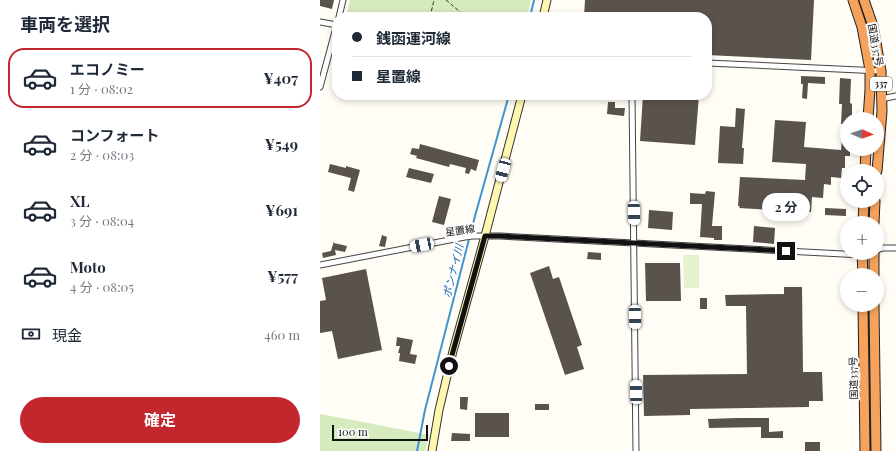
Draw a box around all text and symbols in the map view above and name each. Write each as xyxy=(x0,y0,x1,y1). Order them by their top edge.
text: 車両を選択 xyxy=(20,12,110,36)
street label: 国道337号 xyxy=(865,23,887,67)
text: 銭函運河線 xyxy=(376,28,451,48)
text: エコノミー xyxy=(70,59,145,79)
icon: car xyxy=(22,60,58,96)
text: 星置線 xyxy=(376,66,421,86)
text: ¥407 xyxy=(263,68,298,88)
road number: 337 xyxy=(870,77,892,91)
text: 1 分 · 08:02 xyxy=(70,80,133,97)
north arrow xyxy=(840,112,884,156)
map controls xyxy=(840,112,884,312)
text: コンフォート xyxy=(70,125,160,145)
icon: car xyxy=(22,126,58,162)
text: ¥549 xyxy=(265,134,298,154)
text: 2 分 · 08:03 xyxy=(70,146,134,163)
car xyxy=(494,157,512,183)
button: locate xyxy=(840,164,884,208)
text: XL xyxy=(70,191,90,211)
icon: car xyxy=(22,192,58,228)
callout: 2 分 xyxy=(762,193,810,221)
text: 2 分 xyxy=(775,198,797,215)
text: ¥691 xyxy=(265,200,298,220)
car xyxy=(628,201,640,225)
text: 3 分 · 08:04 xyxy=(70,212,134,229)
button: + xyxy=(840,216,884,260)
street label: 星置線 xyxy=(444,221,476,239)
car xyxy=(409,237,435,253)
water label: ポンナイ川 xyxy=(439,241,467,299)
route end xyxy=(777,242,795,260)
text: Moto xyxy=(70,257,106,277)
icon: car xyxy=(22,258,58,294)
text: ¥577 xyxy=(267,266,298,286)
button: − xyxy=(840,268,884,312)
text: 4 分 · 08:05 xyxy=(70,278,134,295)
car xyxy=(629,305,641,329)
icon: cash xyxy=(20,323,42,345)
text: 現金 xyxy=(52,325,82,345)
text: 460 m xyxy=(264,326,300,343)
street label: 国道337号 xyxy=(846,356,860,400)
route start xyxy=(440,357,458,375)
car xyxy=(630,380,642,404)
button: 確定 xyxy=(20,397,300,443)
scale bar xyxy=(332,423,428,442)
text: 100 m xyxy=(338,424,368,439)

